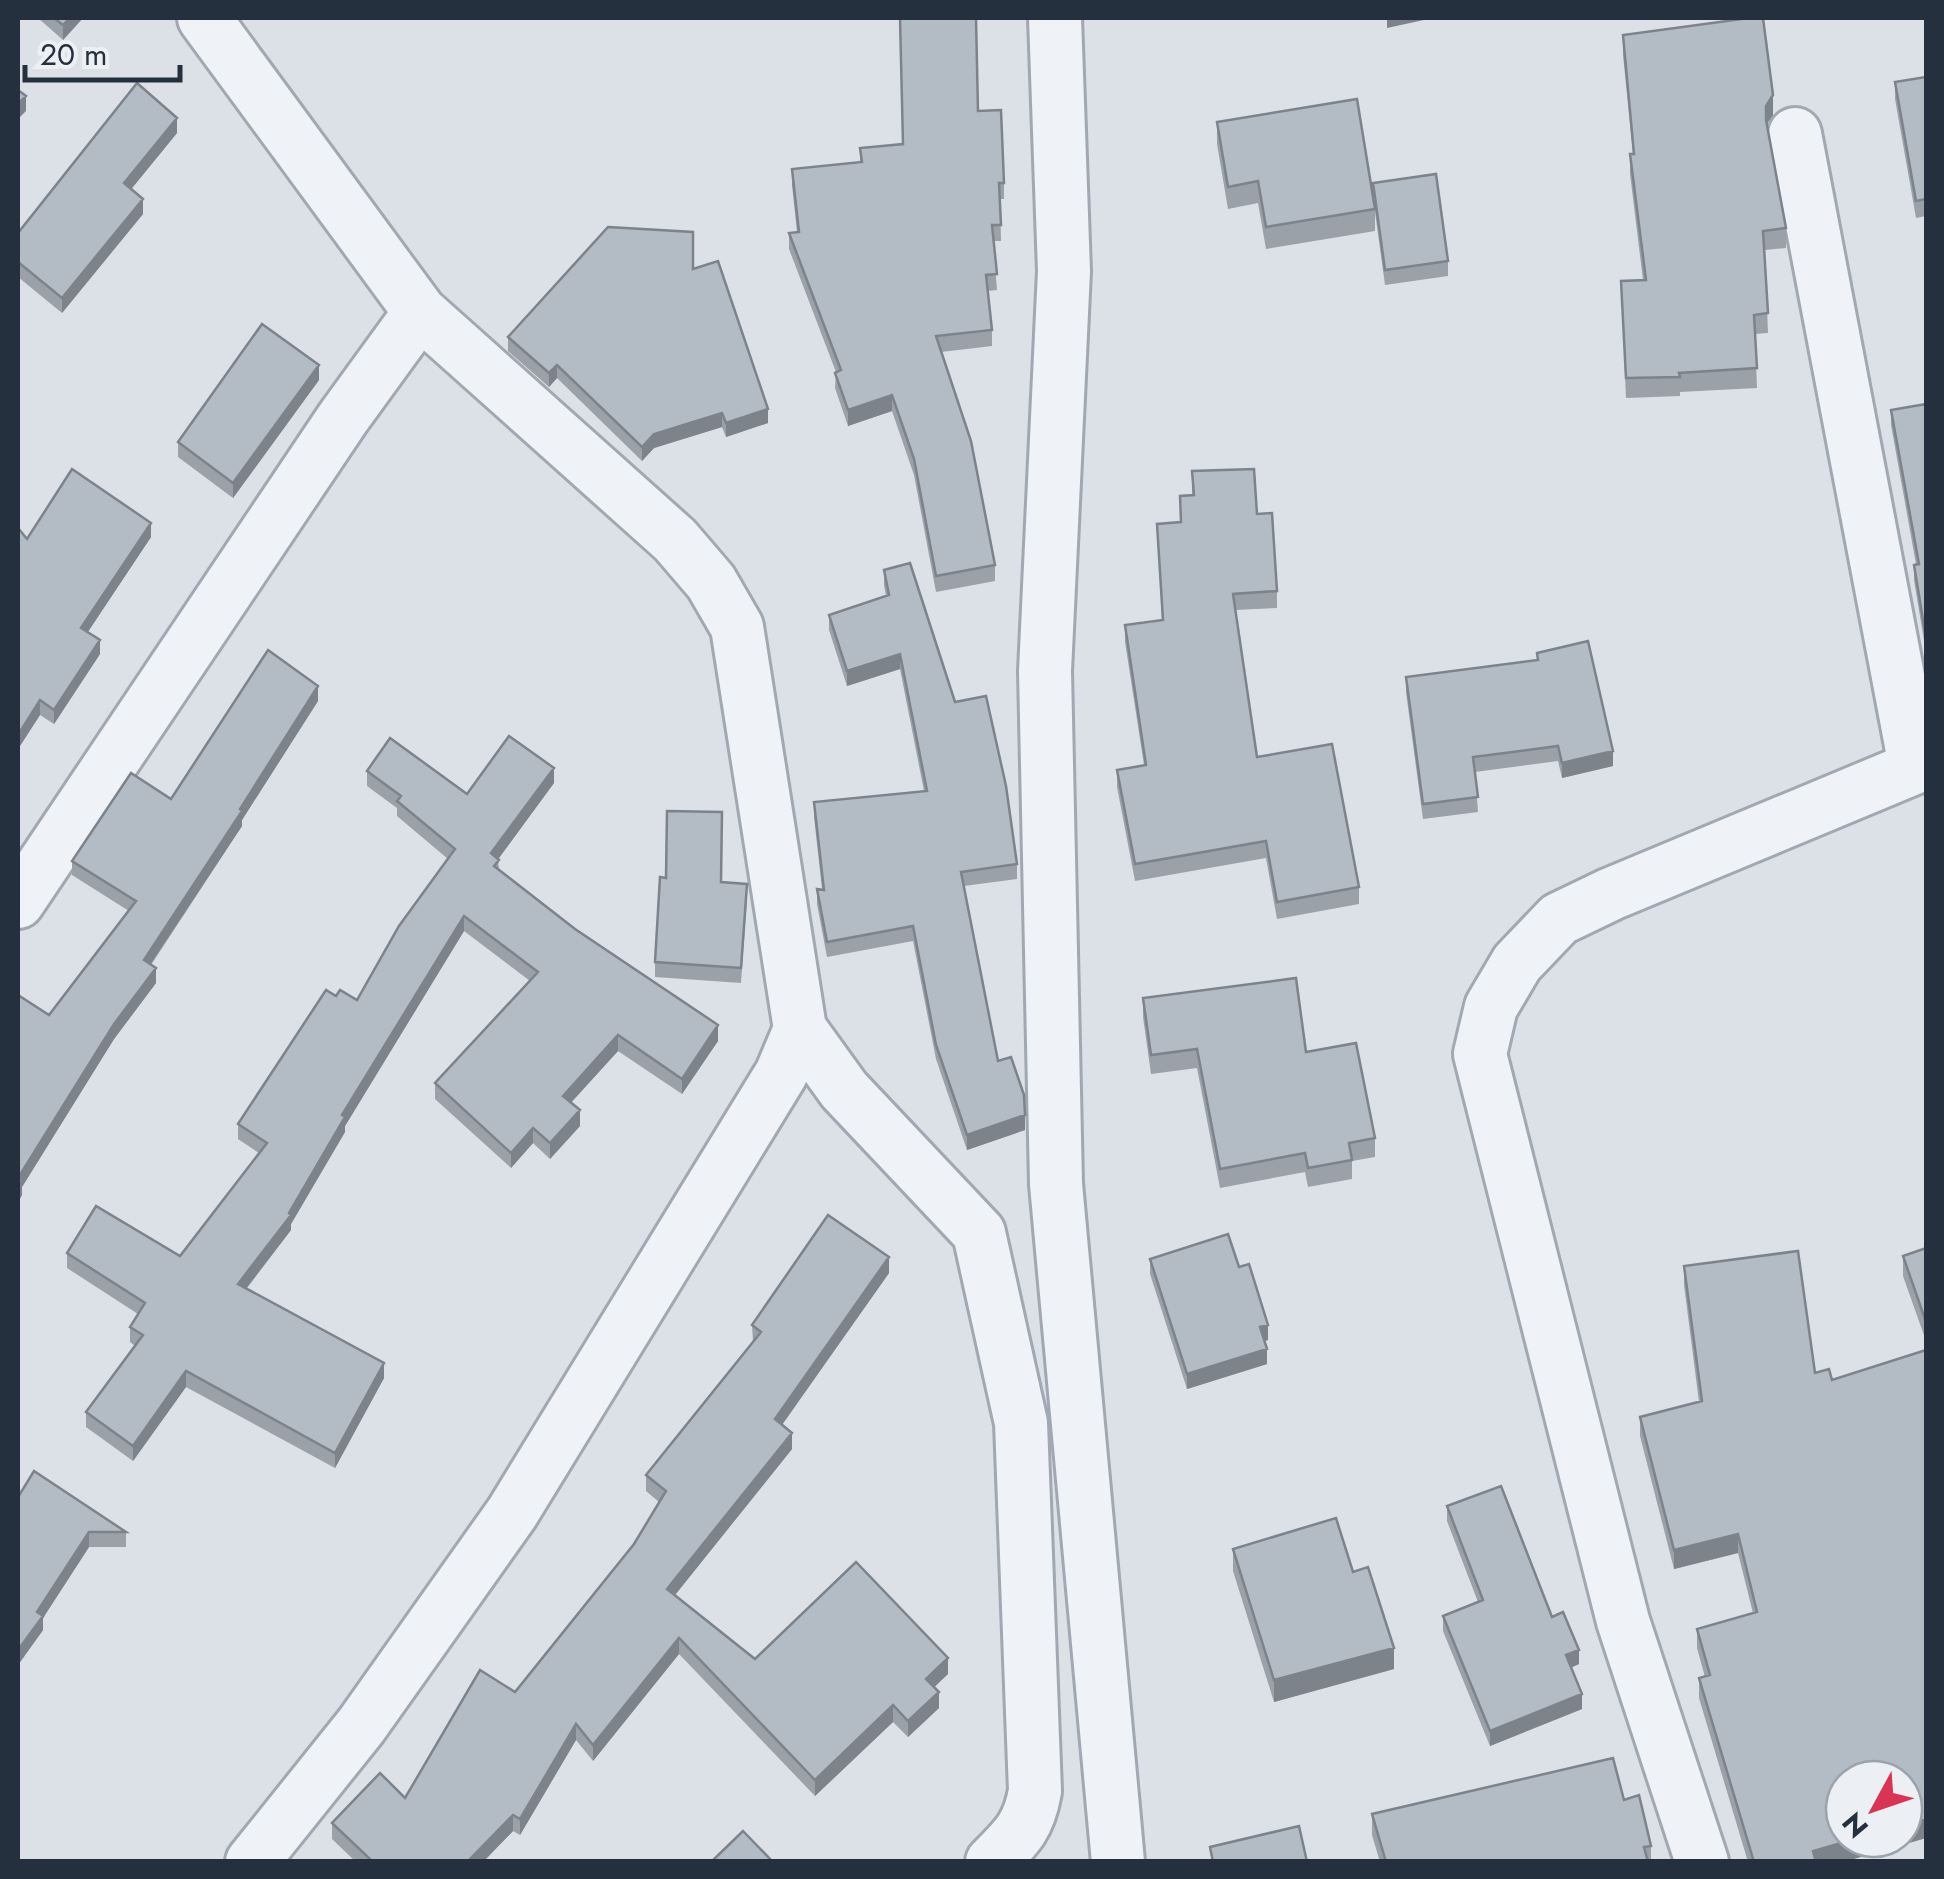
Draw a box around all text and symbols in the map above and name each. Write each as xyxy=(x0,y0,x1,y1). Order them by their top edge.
scale bar xyxy=(25,20,180,82)
text: 20 m xyxy=(40,33,107,76)
north arrow xyxy=(1824,1759,1924,1859)
text: N xyxy=(1832,1803,1878,1846)

